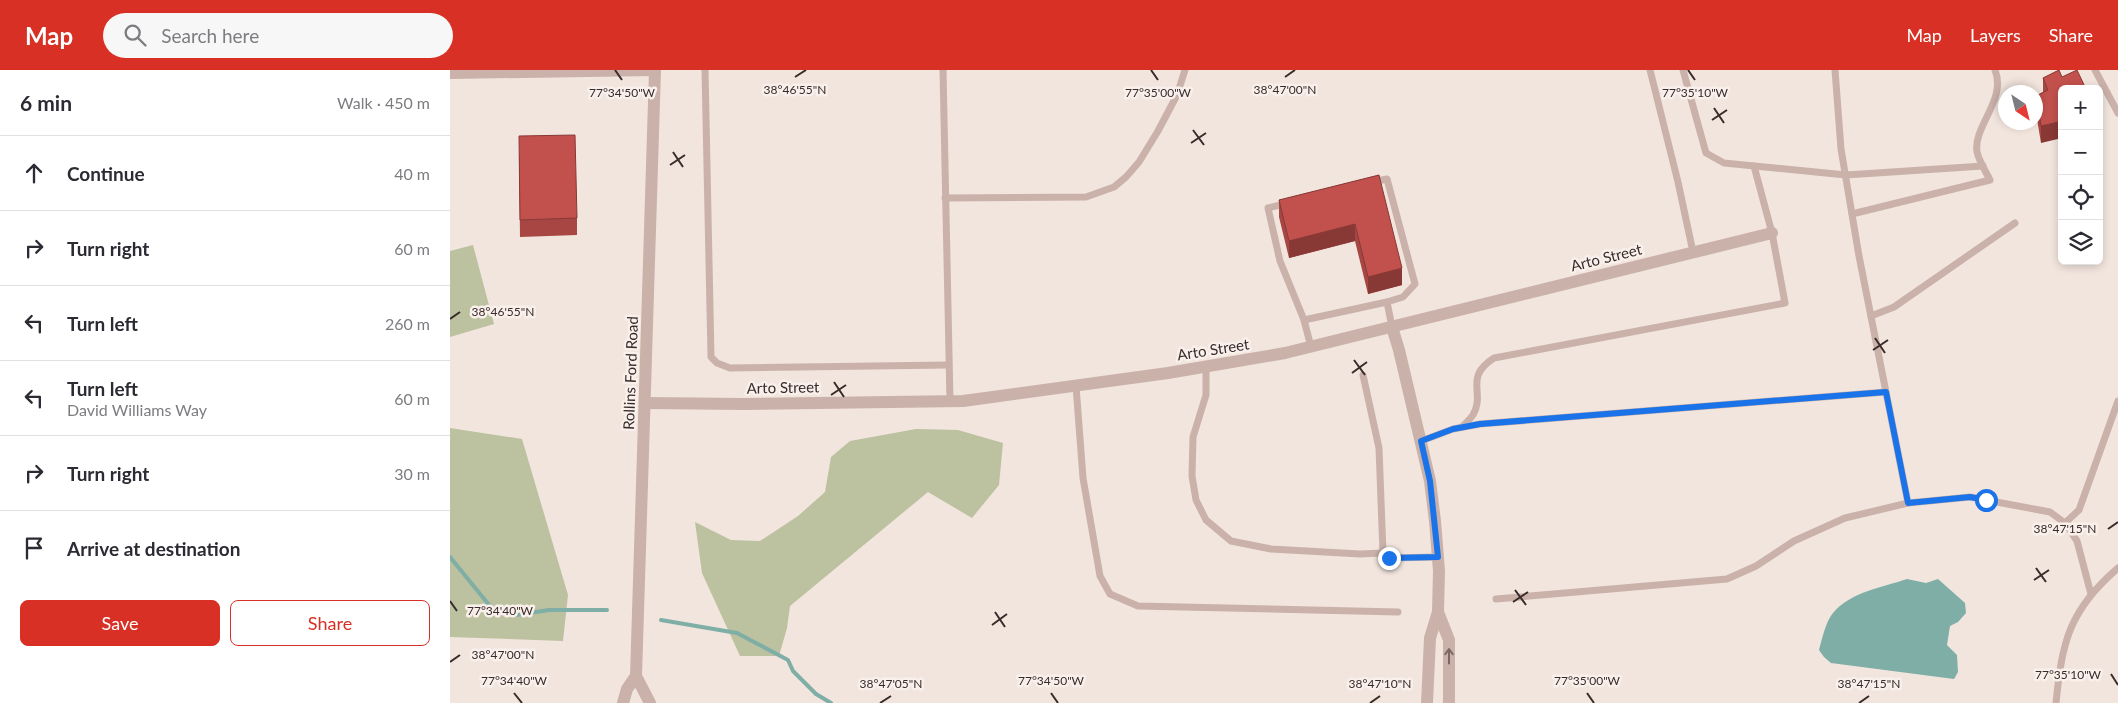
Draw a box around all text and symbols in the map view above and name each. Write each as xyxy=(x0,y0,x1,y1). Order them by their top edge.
search box xyxy=(103,13,453,58)
text: Map xyxy=(25,21,73,50)
icon: search xyxy=(121,21,149,49)
text: Search here xyxy=(161,24,259,47)
text: Map xyxy=(1906,24,1942,46)
text: Layers xyxy=(1970,24,2021,46)
text: Share xyxy=(2049,24,2093,46)
text: 38°46'55"N xyxy=(764,82,826,97)
text: 38°47'00"N xyxy=(1254,82,1316,97)
text: 77°34'50"W xyxy=(589,85,656,100)
text: 77°35'00"W xyxy=(1125,85,1192,100)
text: 77°35'10"W xyxy=(1662,85,1729,100)
north arrow xyxy=(1998,85,2043,130)
map controls xyxy=(2058,85,2103,265)
button: + xyxy=(2058,85,2103,130)
text: 6 min xyxy=(20,90,72,115)
text: Walk · 450 m xyxy=(337,93,430,112)
button: − xyxy=(2058,130,2103,175)
icon: ahead xyxy=(20,159,48,187)
text: Continue xyxy=(67,162,145,185)
text: 40 m xyxy=(394,164,430,183)
button: locate xyxy=(2058,175,2103,220)
button: layers xyxy=(2058,220,2103,265)
icon: right xyxy=(20,234,48,262)
text: Turn right xyxy=(67,237,149,260)
text: 60 m xyxy=(394,239,430,258)
street label: Arto Street xyxy=(1569,239,1644,275)
text: 38°46'55"N xyxy=(472,304,534,319)
icon: left xyxy=(20,309,48,337)
text: Turn left xyxy=(67,312,138,335)
text: 260 m xyxy=(385,314,430,333)
street label: Rollins Ford Road xyxy=(619,316,641,430)
street label: Arto Street xyxy=(1176,334,1251,364)
text: Turn left xyxy=(67,377,138,400)
street label: Arto Street xyxy=(746,377,820,397)
icon: left xyxy=(20,384,48,412)
text: 60 m xyxy=(394,389,430,408)
text: David Williams Way xyxy=(67,400,207,419)
icon: right xyxy=(20,459,48,487)
text: Turn right xyxy=(67,462,149,485)
text: 30 m xyxy=(394,464,430,483)
route start xyxy=(1975,489,1998,512)
text: 38°47'15"N xyxy=(2034,521,2096,536)
icon: arrive xyxy=(20,534,48,562)
text: Arrive at destination xyxy=(67,537,240,560)
route end xyxy=(1378,547,1401,570)
button: Save xyxy=(20,600,220,646)
button: Share xyxy=(230,600,430,646)
text: 77°34'40"W xyxy=(467,603,534,618)
text: 38°47'00"N xyxy=(472,647,534,662)
one-way arrow xyxy=(1444,649,1454,665)
text: 77°35'10"W xyxy=(2035,667,2102,682)
text: 77°34'40"W xyxy=(481,673,548,688)
text: 77°34'50"W xyxy=(1018,673,1085,688)
text: 77°35'00"W xyxy=(1554,673,1621,688)
text: 38°47'05"N xyxy=(860,676,922,691)
text: 38°47'10"N xyxy=(1349,676,1411,691)
text: 38°47'15"N xyxy=(1838,676,1900,691)

